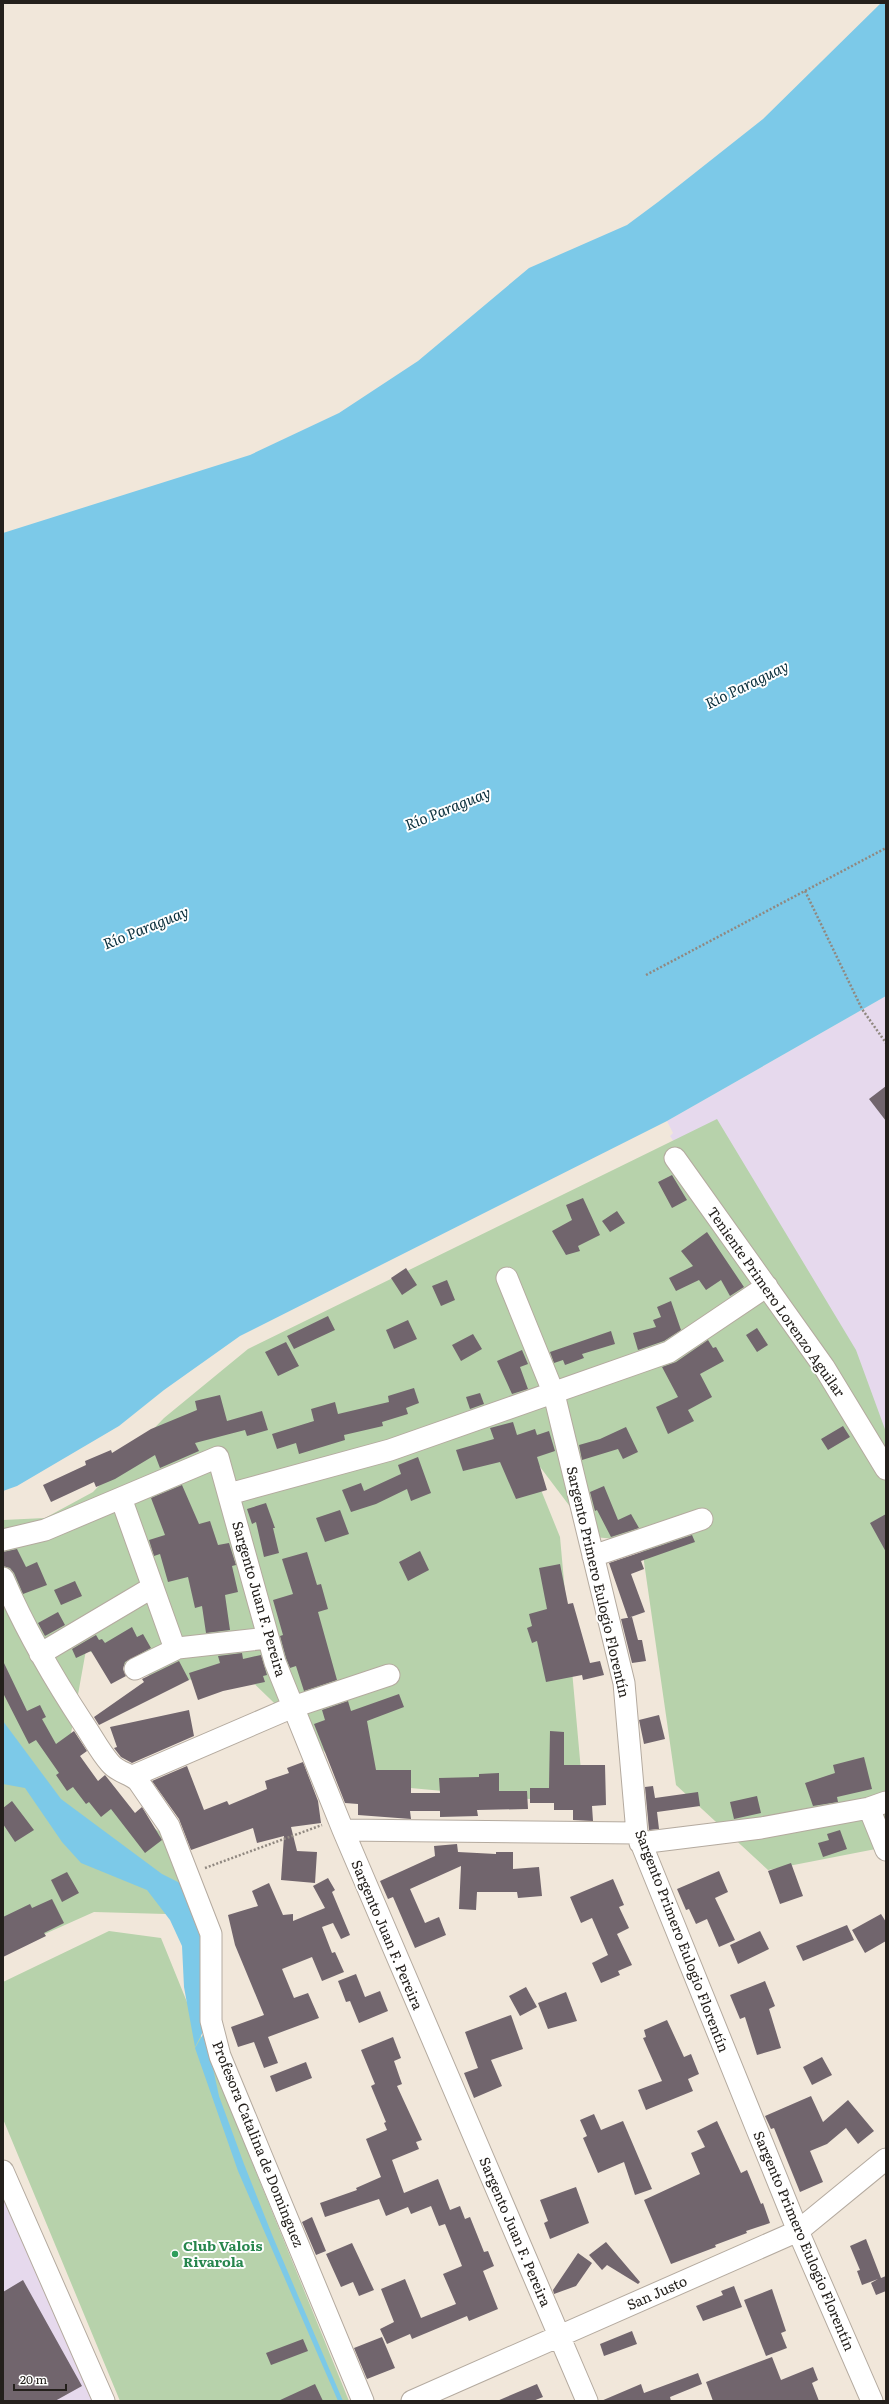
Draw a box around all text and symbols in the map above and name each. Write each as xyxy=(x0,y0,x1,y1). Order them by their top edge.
water label: Río Paraguay xyxy=(701,653,792,714)
water label: Río Paraguay xyxy=(401,780,494,835)
water label: Río Paraguay xyxy=(99,899,192,954)
street label: Teniente Primero Lorenzo Aguilar xyxy=(703,1202,851,1401)
street label: Sargento Primero Eulogio Florentín xyxy=(563,1464,635,1700)
street label: Sargento Juan F. Pereira xyxy=(228,1519,292,1679)
street label: Sargento Primero Eulogio Florentín xyxy=(631,1826,735,2055)
street label: Sargento Juan F. Pereira xyxy=(347,1857,429,2013)
street label: Profesora Catalina de Dominguez xyxy=(208,2037,310,2250)
street label: Sargento Primero Eulogio Florentín xyxy=(749,2128,860,2354)
street label: Sargento Juan F. Pereira xyxy=(475,2154,557,2310)
place label: Club Valois Rivarola xyxy=(183,2235,262,2271)
marker: Club Valois Rivarola xyxy=(170,2249,180,2259)
street label: San Justo xyxy=(623,2270,690,2314)
scale bar xyxy=(14,2366,66,2392)
text: 20 m xyxy=(20,2370,47,2388)

